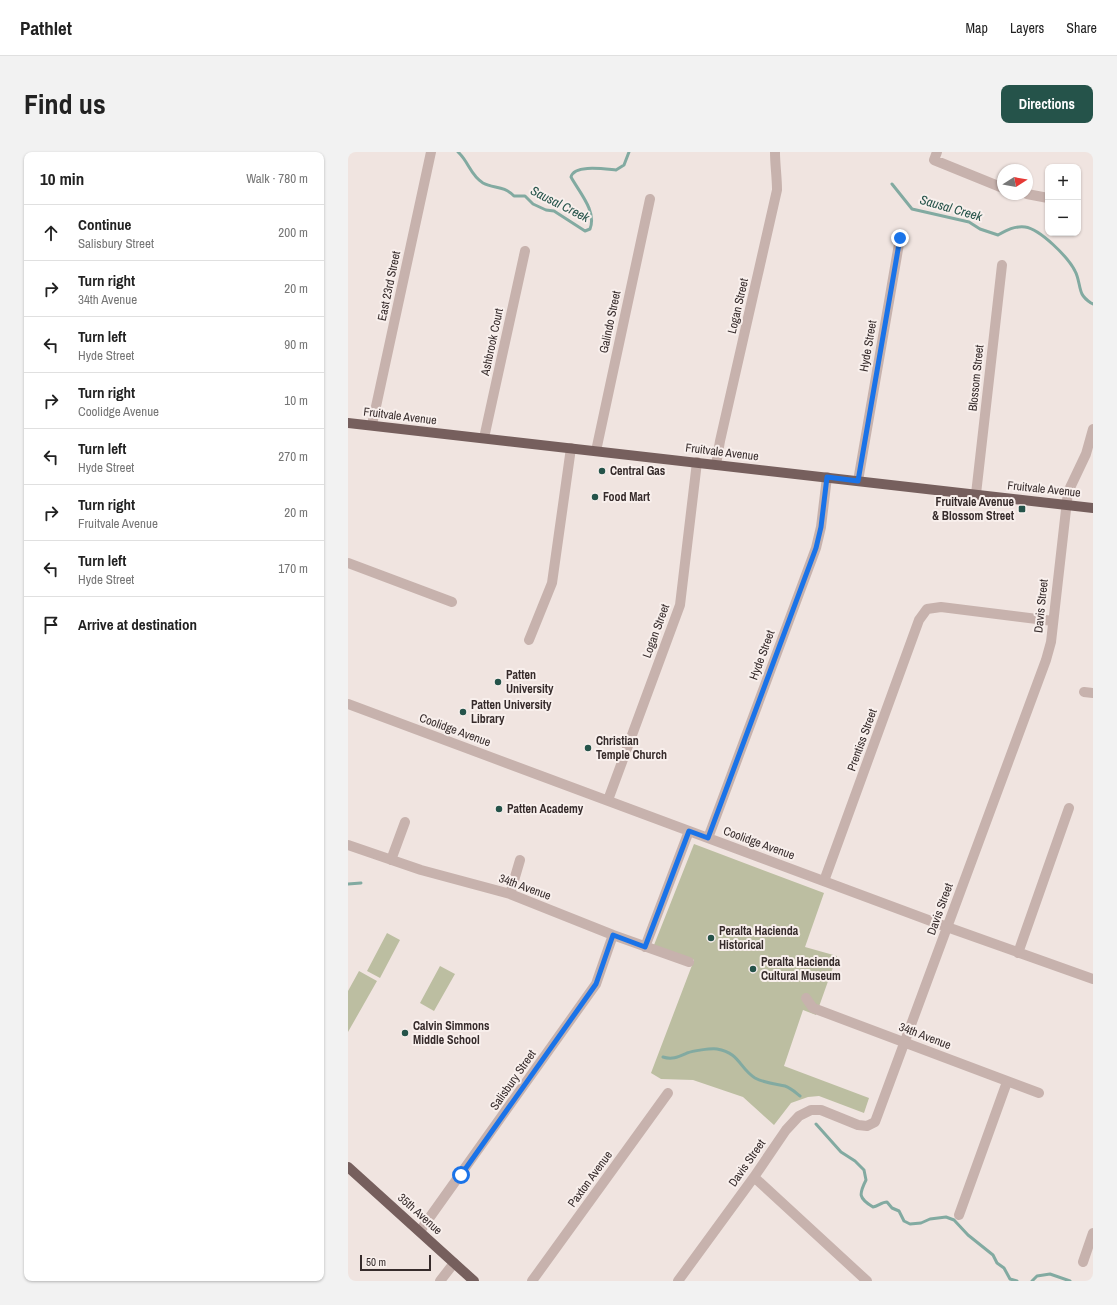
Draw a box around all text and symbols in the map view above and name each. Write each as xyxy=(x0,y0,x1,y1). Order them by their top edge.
text: Pathlet xyxy=(20,15,72,41)
text: Map xyxy=(966,19,988,37)
text: Layers xyxy=(1010,19,1044,37)
text: Share xyxy=(1066,19,1097,37)
text: Find us xyxy=(24,85,106,123)
button: Directions xyxy=(1001,85,1093,123)
north arrow xyxy=(997,164,1033,200)
map controls xyxy=(1045,164,1081,236)
button: + xyxy=(1045,164,1081,200)
text: 10 min xyxy=(40,167,84,190)
text: Walk · 780 m xyxy=(246,170,308,187)
water label: Sausal Creek xyxy=(528,182,593,226)
water label: Sausal Creek xyxy=(918,191,985,225)
button: − xyxy=(1045,200,1081,236)
text: Continue xyxy=(78,214,131,235)
icon: ahead xyxy=(40,222,62,244)
text: 200 m xyxy=(278,224,308,241)
route end xyxy=(891,229,909,247)
text: Salisbury Street xyxy=(78,235,154,252)
street label: East 23rd Street xyxy=(374,249,404,322)
text: Turn right xyxy=(78,270,135,291)
street label: Logan Street xyxy=(724,276,752,335)
icon: right xyxy=(40,278,62,300)
text: 20 m xyxy=(284,280,308,297)
street label: Galindo Street xyxy=(596,289,624,355)
text: 34th Avenue xyxy=(78,291,137,308)
street label: Ashbrook Court xyxy=(477,307,507,378)
street label: Hyde Street xyxy=(856,319,880,373)
text: Turn left xyxy=(78,326,126,347)
icon: left xyxy=(40,334,62,356)
text: 90 m xyxy=(284,336,308,353)
street label: Blossom Street xyxy=(965,344,987,412)
text: Hyde Street xyxy=(78,347,134,364)
text: Turn right xyxy=(78,382,135,403)
icon: right xyxy=(40,390,62,412)
text: 10 m xyxy=(284,392,308,409)
text: Coolidge Avenue xyxy=(78,403,159,420)
street label: Fruitvale Avenue xyxy=(362,404,438,428)
text: Turn left xyxy=(78,438,126,459)
street label: Fruitvale Avenue xyxy=(684,440,760,464)
icon: left xyxy=(40,446,62,468)
text: 270 m xyxy=(278,448,308,465)
text: Hyde Street xyxy=(78,459,134,476)
place label: Central Gas xyxy=(610,463,666,479)
marker: Central Gas xyxy=(597,466,607,476)
street label: Fruitvale Avenue xyxy=(1007,477,1081,501)
place label: Food Mart xyxy=(603,489,651,505)
marker: Food Mart xyxy=(590,492,600,502)
text: Turn right xyxy=(78,494,135,515)
place label: Fruitvale Avenue & Blossom Street xyxy=(932,494,1015,524)
icon: right xyxy=(40,502,62,524)
text: 20 m xyxy=(284,504,308,521)
marker: Fruitvale Avenue & Blossom Street xyxy=(1017,504,1027,514)
text: Fruitvale Avenue xyxy=(78,515,158,532)
text: Turn left xyxy=(78,550,126,571)
icon: left xyxy=(40,558,62,580)
text: 170 m xyxy=(278,560,308,577)
text: Hyde Street xyxy=(78,571,134,588)
street label: Davis Street xyxy=(1030,578,1052,634)
street label: Logan Street xyxy=(639,602,673,660)
icon: arrive xyxy=(40,614,62,636)
text: Arrive at destination xyxy=(78,614,197,635)
street label: Hyde Street xyxy=(746,628,778,682)
place label: Patten University xyxy=(506,667,554,697)
marker: Patten University xyxy=(493,677,503,687)
place label: Patten University Library xyxy=(471,697,552,727)
street label: Prentiss Street xyxy=(843,706,881,773)
marker: Patten University Library xyxy=(458,707,468,717)
street label: Coolidge Avenue xyxy=(417,710,493,750)
place label: Christian Temple Church xyxy=(596,733,667,763)
marker: Christian Temple Church xyxy=(583,743,593,753)
place label: Patten Academy xyxy=(507,801,584,817)
marker: Patten Academy xyxy=(494,804,504,814)
street label: Coolidge Avenue xyxy=(721,823,797,863)
street label: 34th Avenue xyxy=(497,870,553,904)
street label: Davis Street xyxy=(923,881,957,937)
place label: Peralta Hacienda Historical xyxy=(719,923,799,953)
marker: Peralta Hacienda Historical xyxy=(706,933,716,943)
place label: Peralta Hacienda Cultural Museum xyxy=(761,954,841,984)
marker: Peralta Hacienda Cultural Museum xyxy=(748,964,758,974)
place label: Calvin Simmons Middle School xyxy=(413,1018,490,1048)
street label: 34th Avenue xyxy=(897,1019,953,1053)
marker: Calvin Simmons Middle School xyxy=(400,1028,410,1038)
street label: Salisbury Street xyxy=(486,1047,540,1113)
street label: Davis Street xyxy=(725,1136,769,1190)
street label: Paxton Avenue xyxy=(564,1148,616,1210)
route start xyxy=(452,1166,470,1184)
street label: 35th Avenue xyxy=(394,1190,446,1238)
scale bar xyxy=(360,1253,431,1272)
text: 50 m xyxy=(366,1255,386,1269)

